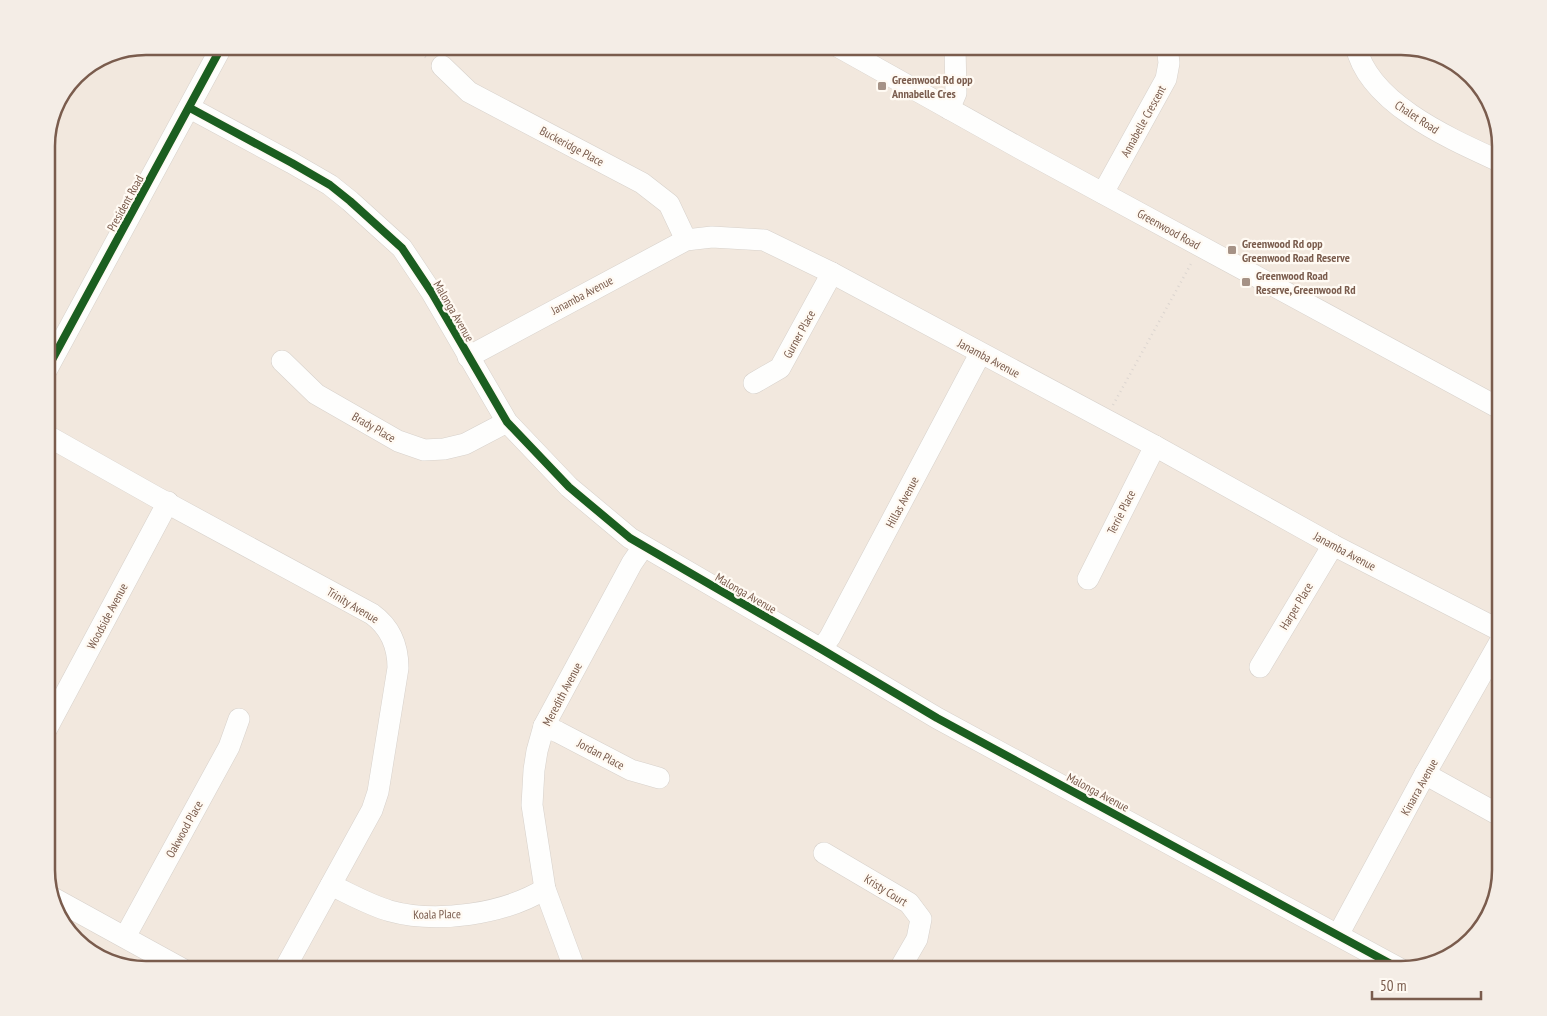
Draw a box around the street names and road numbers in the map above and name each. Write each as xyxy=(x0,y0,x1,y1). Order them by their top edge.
street label: Annabelle Crescent xyxy=(1117,82,1169,159)
street label: Chalet Road xyxy=(1392,97,1442,137)
street label: Buckeridge Place xyxy=(537,123,607,169)
street label: President Road xyxy=(103,172,147,234)
street label: Greenwood Road xyxy=(1135,206,1203,252)
street label: Janamba Avenue xyxy=(548,272,616,318)
street label: Malonga Avenue xyxy=(430,278,478,344)
street label: Gurner Place xyxy=(780,307,818,361)
street label: Janamba Avenue xyxy=(955,335,1023,381)
street label: Brady Place xyxy=(350,409,398,445)
street label: Hillas Avenue xyxy=(882,474,922,530)
street label: Terrie Place xyxy=(1103,487,1139,537)
street label: Janamba Avenue xyxy=(1311,528,1379,574)
street label: Malonga Avenue xyxy=(713,569,779,617)
street label: Woodside Avenue xyxy=(83,580,131,652)
street label: Harper Place xyxy=(1276,580,1316,632)
street label: Trinity Avenue xyxy=(324,584,382,626)
street label: Meredith Avenue xyxy=(539,660,585,728)
street label: Jordan Place xyxy=(574,735,627,773)
street label: Kinarra Avenue xyxy=(1397,756,1441,818)
street label: Malonga Avenue xyxy=(1064,769,1132,815)
street label: Oakwood Place xyxy=(162,798,206,860)
street label: Kristy Court xyxy=(862,871,911,909)
street label: Koala Place xyxy=(413,906,461,922)

